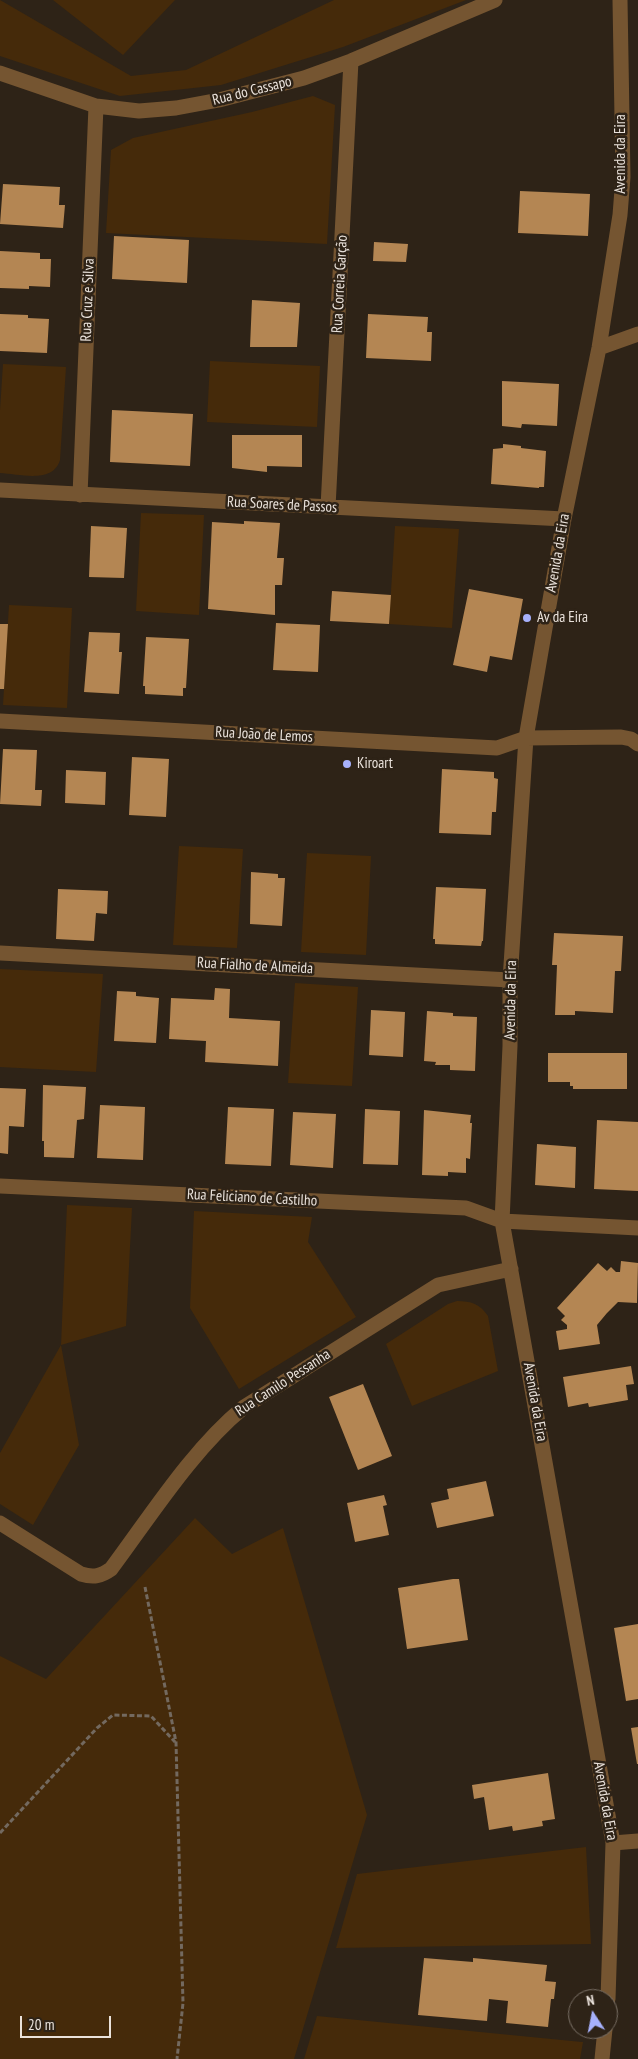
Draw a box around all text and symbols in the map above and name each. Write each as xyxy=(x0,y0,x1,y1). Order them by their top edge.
street label: Rua do Cassapo xyxy=(211,72,293,110)
street label: Avenida da Eira xyxy=(612,114,630,194)
street label: Rua Correia Garção xyxy=(328,235,352,333)
street label: Rua Cruz e Silva xyxy=(78,258,98,342)
street label: Rua Soares de Passos xyxy=(226,493,338,517)
street label: Avenida da Eira xyxy=(542,512,574,594)
place label: Av da Eira xyxy=(537,609,588,627)
marker: Av da Eira xyxy=(521,612,533,624)
street label: Rua João de Lemos xyxy=(215,723,313,747)
place label: Kiroart xyxy=(357,755,393,773)
marker: Kiroart xyxy=(341,758,353,770)
street label: Rua Fialho de Almeida xyxy=(196,954,314,978)
street label: Avenida da Eira xyxy=(501,960,521,1040)
street label: Rua Feliciano de Castilho xyxy=(186,1186,318,1210)
street label: Rua Camilo Pessanha xyxy=(232,1346,334,1420)
street label: Avenida da Eira xyxy=(519,1361,551,1443)
street label: Avenida da Eira xyxy=(589,1760,621,1842)
north arrow xyxy=(568,1989,618,2039)
text: N xyxy=(585,1991,596,2010)
scale bar xyxy=(22,2006,114,2038)
text: 20 m xyxy=(28,2015,54,2034)

